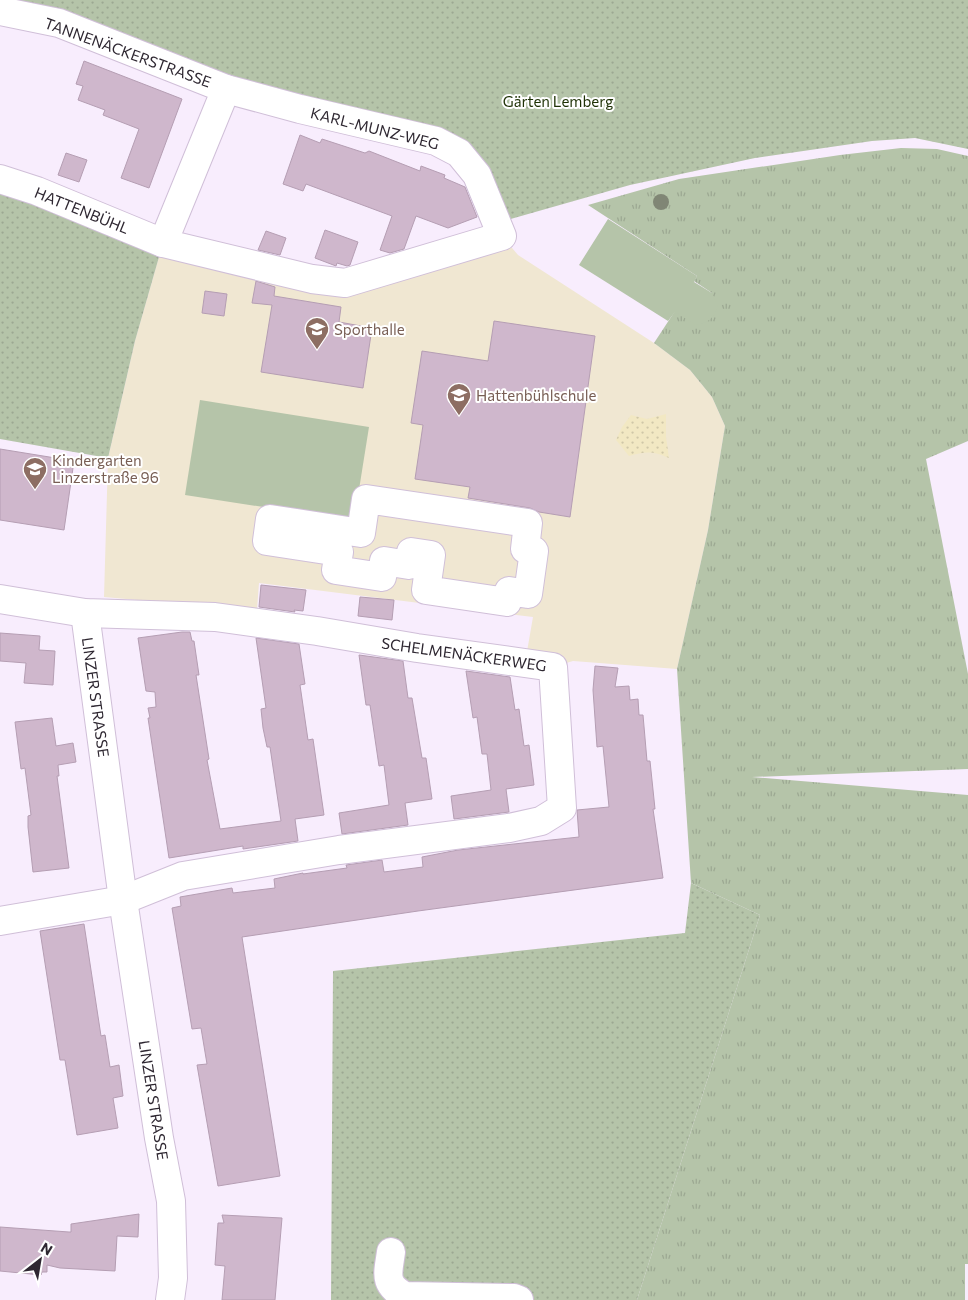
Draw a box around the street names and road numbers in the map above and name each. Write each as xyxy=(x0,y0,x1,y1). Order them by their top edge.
street label: TANNENÄCKERSTRASSE xyxy=(42,13,214,91)
street label: KARL-MUNZ-WEG xyxy=(309,103,441,153)
street label: HATTENBÜHL xyxy=(32,183,132,237)
street label: SCHELMENÄCKERWEG xyxy=(380,634,548,674)
street label: LINZER STRASSE xyxy=(79,636,113,758)
street label: LINZER STRASSE xyxy=(136,1039,172,1161)

